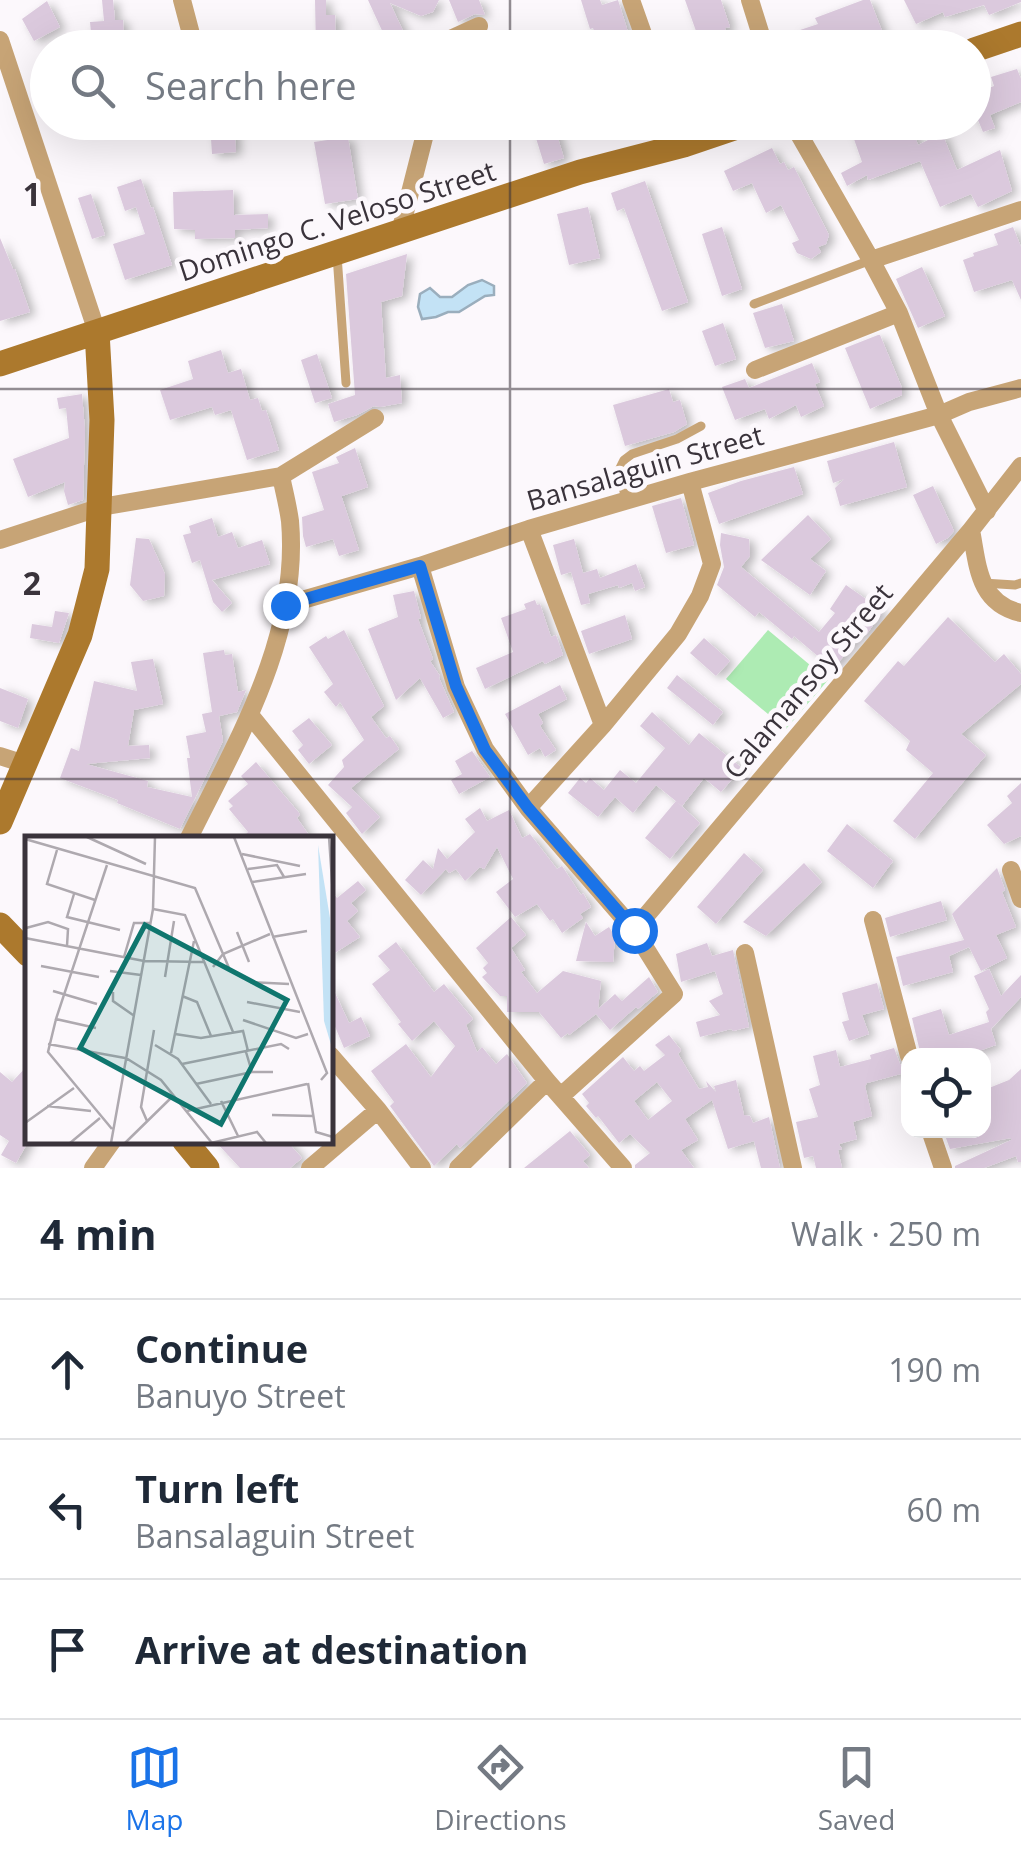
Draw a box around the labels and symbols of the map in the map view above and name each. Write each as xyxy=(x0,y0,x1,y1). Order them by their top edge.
street label: Domingo C. Veloso Street xyxy=(173,151,500,289)
text: 1 xyxy=(23,172,41,215)
street label: Bansalaguin Street xyxy=(522,415,767,519)
text: 2 xyxy=(23,561,41,604)
street label: Calamansoy Street xyxy=(714,575,900,786)
route end xyxy=(263,583,309,629)
inset map xyxy=(25,836,332,1143)
route start xyxy=(612,908,658,954)

